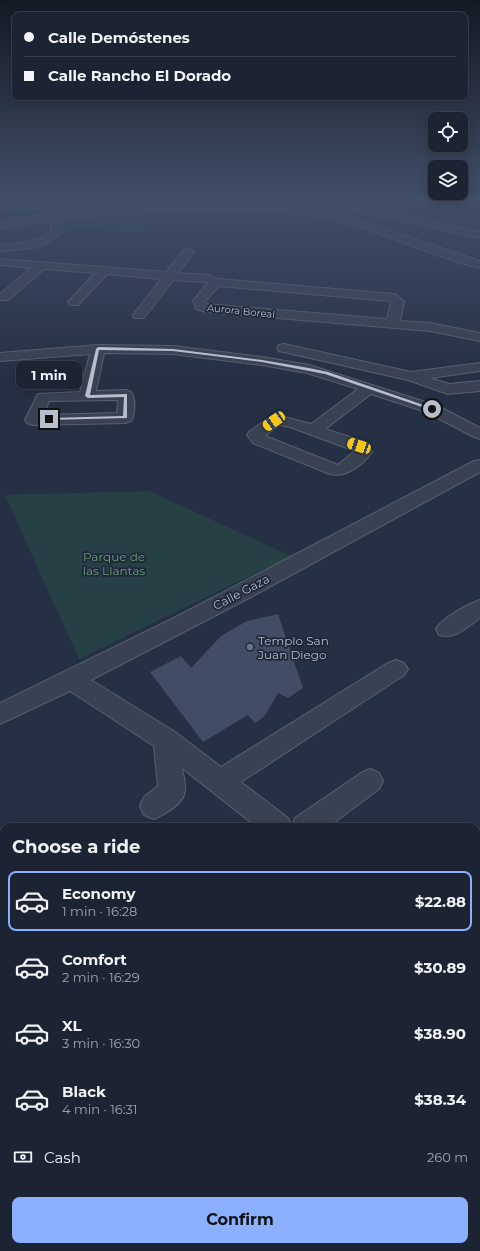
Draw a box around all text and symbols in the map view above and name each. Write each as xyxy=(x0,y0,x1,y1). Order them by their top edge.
text: Calle Demóstenes xyxy=(48,28,190,47)
text: Calle Rancho El Dorado xyxy=(48,66,231,85)
map controls xyxy=(428,112,468,200)
button: locate xyxy=(428,112,468,152)
button: layers xyxy=(428,160,468,200)
street label: Aurora Boreal xyxy=(206,301,276,321)
callout: 1 min xyxy=(16,361,82,389)
text: 1 min xyxy=(31,367,67,383)
route start xyxy=(423,400,441,418)
car xyxy=(261,409,287,433)
route end xyxy=(40,410,58,428)
car xyxy=(346,437,372,455)
park label: Parque de las Llantas xyxy=(83,549,145,578)
street label: Calle Gaza xyxy=(210,571,272,613)
place label: Templo San Juan Diego xyxy=(257,633,329,662)
marker: Templo San Juan Diego xyxy=(245,642,255,652)
text: Choose a ride xyxy=(12,836,140,858)
icon: car xyxy=(14,883,50,919)
text: Economy xyxy=(62,884,135,903)
text: $22.88 xyxy=(415,892,466,911)
text: 1 min · 16:28 xyxy=(62,903,137,919)
icon: car xyxy=(14,949,50,985)
text: Comfort xyxy=(62,950,127,969)
text: $30.89 xyxy=(414,958,466,977)
text: 2 min · 16:29 xyxy=(62,969,140,985)
icon: car xyxy=(14,1015,50,1051)
text: XL xyxy=(62,1016,81,1035)
text: $38.90 xyxy=(414,1024,466,1043)
text: 3 min · 16:30 xyxy=(62,1035,140,1051)
icon: car xyxy=(14,1081,50,1117)
text: Black xyxy=(62,1082,106,1101)
text: $38.34 xyxy=(414,1090,466,1109)
text: 4 min · 16:31 xyxy=(62,1101,138,1117)
icon: cash xyxy=(12,1146,34,1168)
text: Cash xyxy=(44,1148,81,1167)
text: 260 m xyxy=(427,1149,468,1165)
button: Confirm xyxy=(12,1197,468,1243)

